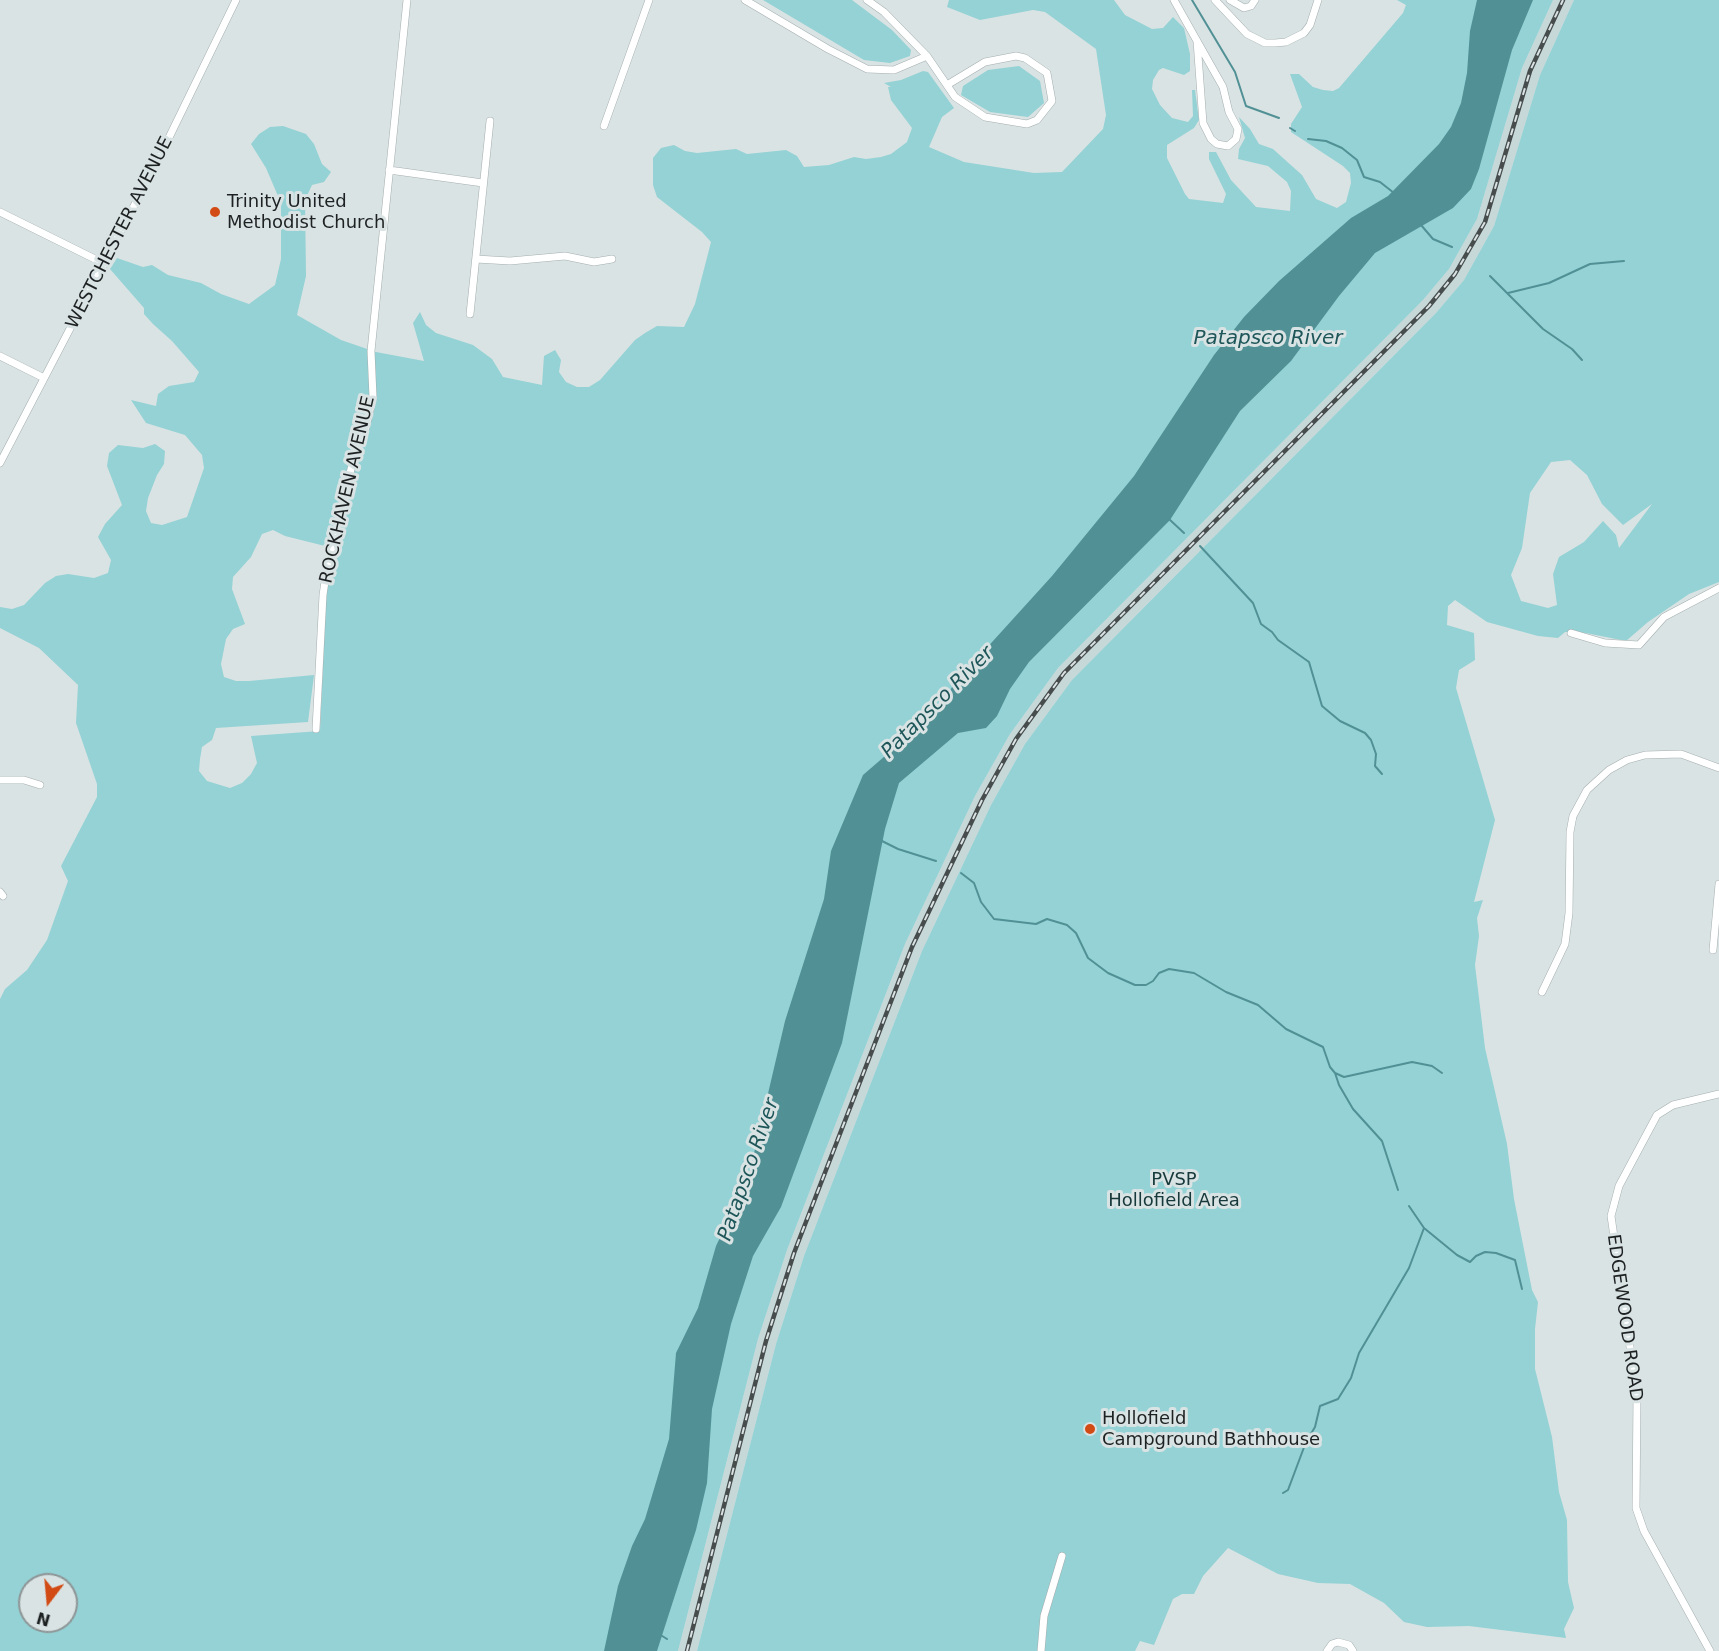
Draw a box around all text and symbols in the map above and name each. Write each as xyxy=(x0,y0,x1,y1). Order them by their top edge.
street label: WESTCHESTER AVENUE xyxy=(62,133,178,333)
place label: Trinity United Methodist Church xyxy=(227,191,385,234)
marker: Trinity United Methodist Church xyxy=(208,205,222,219)
water label: Patapsco River xyxy=(1194,327,1342,351)
street label: ROCKHAVEN AVENUE xyxy=(316,394,380,586)
water label: Patapsco River xyxy=(877,642,999,764)
water label: Patapsco River xyxy=(713,1096,785,1244)
park label: PVSP Hollofield Area xyxy=(1108,1169,1240,1212)
street label: EDGEWOOD ROAD xyxy=(1602,1233,1646,1403)
place label: Hollofield Campground Bathhouse xyxy=(1102,1408,1320,1450)
marker: Hollofield Campground Bathhouse xyxy=(1083,1422,1097,1436)
north arrow xyxy=(18,1573,78,1633)
text: N xyxy=(34,1608,53,1630)

